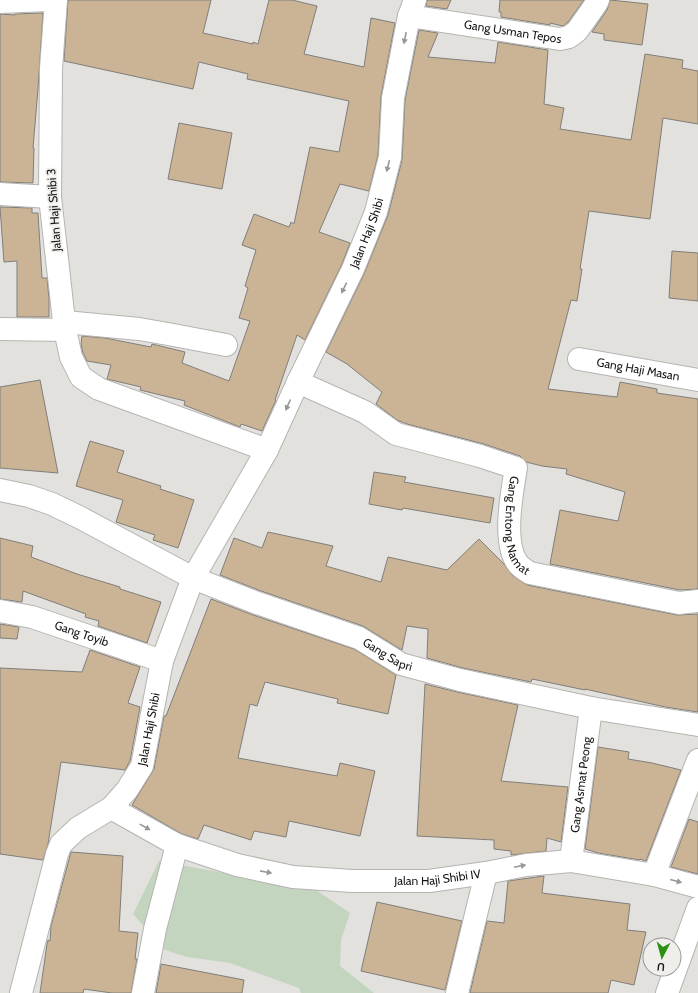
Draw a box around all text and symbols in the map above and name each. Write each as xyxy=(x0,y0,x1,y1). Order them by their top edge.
street label: Gang Usman Tepos xyxy=(463,16,563,46)
one-way arrow xyxy=(402,32,408,44)
one-way arrow xyxy=(385,160,391,172)
street label: Jalan Haji Shibi 3 xyxy=(43,168,64,253)
street label: Jalan Haji Shibi xyxy=(346,196,386,271)
one-way arrow xyxy=(341,282,347,294)
street label: Gang Haji Masan xyxy=(595,354,681,384)
one-way arrow xyxy=(285,400,291,411)
street label: Gang Entong Namat xyxy=(502,475,533,578)
street label: Gang Toyib xyxy=(53,617,111,650)
street label: Gang Sapri xyxy=(360,634,414,674)
street label: Jalan Haji Shibi xyxy=(134,692,163,768)
street label: Gang Asmat Peong xyxy=(567,735,594,834)
one-way arrow xyxy=(139,823,151,830)
one-way arrow xyxy=(514,863,526,869)
street label: Jalan Haji Shibi IV xyxy=(393,866,482,888)
one-way arrow xyxy=(260,869,272,875)
one-way arrow xyxy=(670,878,682,884)
north arrow xyxy=(642,937,682,977)
text: U xyxy=(656,960,666,974)

